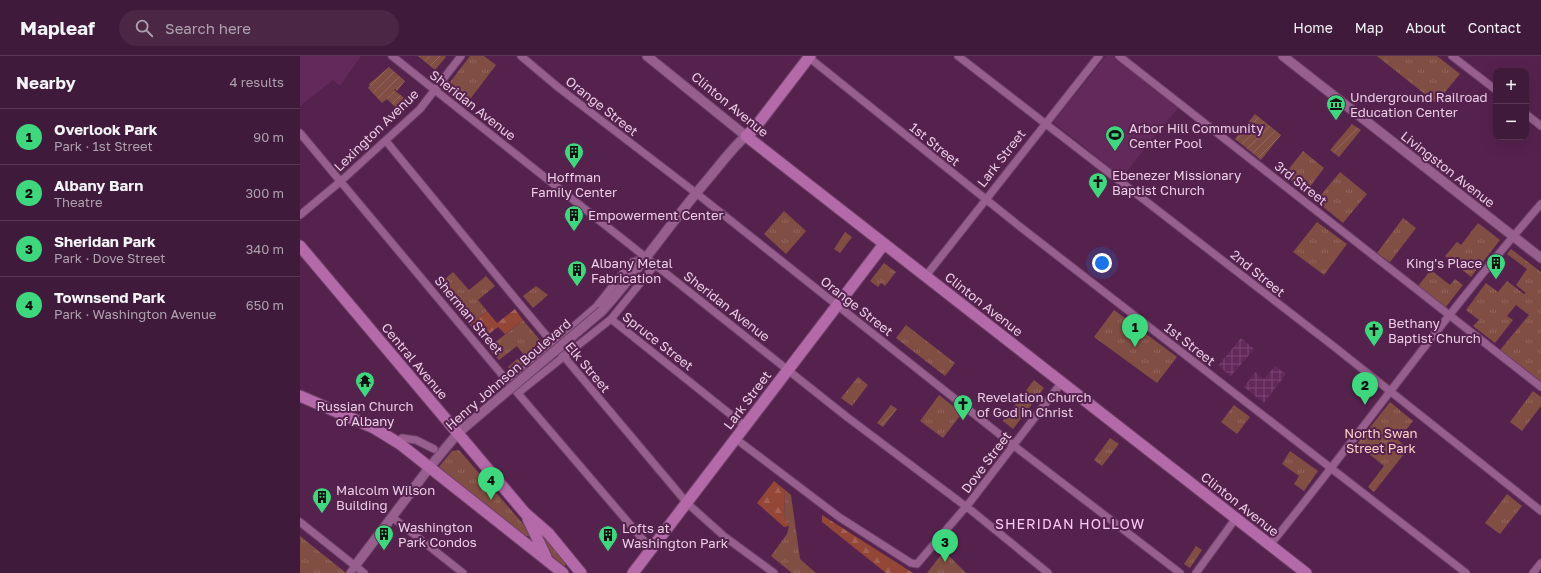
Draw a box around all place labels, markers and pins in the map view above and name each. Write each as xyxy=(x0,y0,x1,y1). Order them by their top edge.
place label: Underground Railroad Education Center xyxy=(1350,89,1488,120)
museum icon: Underground Railroad Education Center xyxy=(1325,93,1347,121)
place label: Arbor Hill Community Center Pool xyxy=(1129,120,1264,151)
sports icon: Arbor Hill Community Center Pool xyxy=(1104,124,1126,152)
building icon: Hoffman Family Center xyxy=(563,141,585,169)
place label: Ebenezer Missionary Baptist Church xyxy=(1112,167,1242,198)
place label: Hoffman Family Center xyxy=(531,169,617,200)
church icon: Ebenezer Missionary Baptist Church xyxy=(1087,171,1109,199)
building icon: Empowerment Center xyxy=(563,204,585,232)
place label: Empowerment Center xyxy=(588,207,724,223)
building icon: King's Place xyxy=(1485,252,1507,280)
place label: Albany Metal Fabrication xyxy=(591,255,673,286)
place label: King's Place xyxy=(1406,255,1482,271)
building icon: Albany Metal Fabrication xyxy=(566,259,588,287)
pin: 1 xyxy=(1122,314,1148,347)
place label: Bethany Baptist Church xyxy=(1388,315,1481,346)
church icon: Bethany Baptist Church xyxy=(1363,319,1385,347)
temple icon: Russian Church of Albany xyxy=(354,370,376,398)
pin: 2 xyxy=(1352,372,1378,405)
place label: Revelation Church of God in Christ xyxy=(977,389,1091,420)
church icon: Revelation Church of God in Christ xyxy=(952,393,974,421)
place label: Russian Church of Albany xyxy=(316,398,414,429)
pin: 4 xyxy=(478,467,504,500)
place label: Malcolm Wilson Building xyxy=(336,482,435,513)
building icon: Malcolm Wilson Building xyxy=(311,486,333,514)
place label: Washington Park Condos xyxy=(398,519,477,550)
place label: Lofts at Washington Park xyxy=(622,520,729,551)
building icon: Washington Park Condos xyxy=(373,523,395,551)
building icon: Lofts at Washington Park xyxy=(597,524,619,552)
pin: 3 xyxy=(932,529,958,562)

